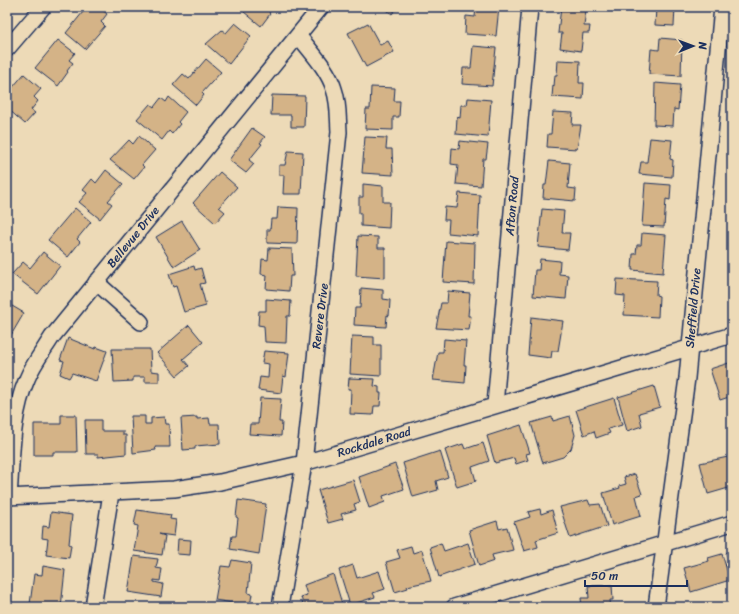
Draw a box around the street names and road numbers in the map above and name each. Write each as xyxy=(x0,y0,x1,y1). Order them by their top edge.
street label: Afton Road xyxy=(498,175,526,238)
street label: Bellevue Drive xyxy=(101,201,165,273)
street label: Sheffield Drive xyxy=(679,267,707,349)
street label: Revere Drive xyxy=(305,282,335,350)
street label: Rockdale Road xyxy=(334,420,414,464)

